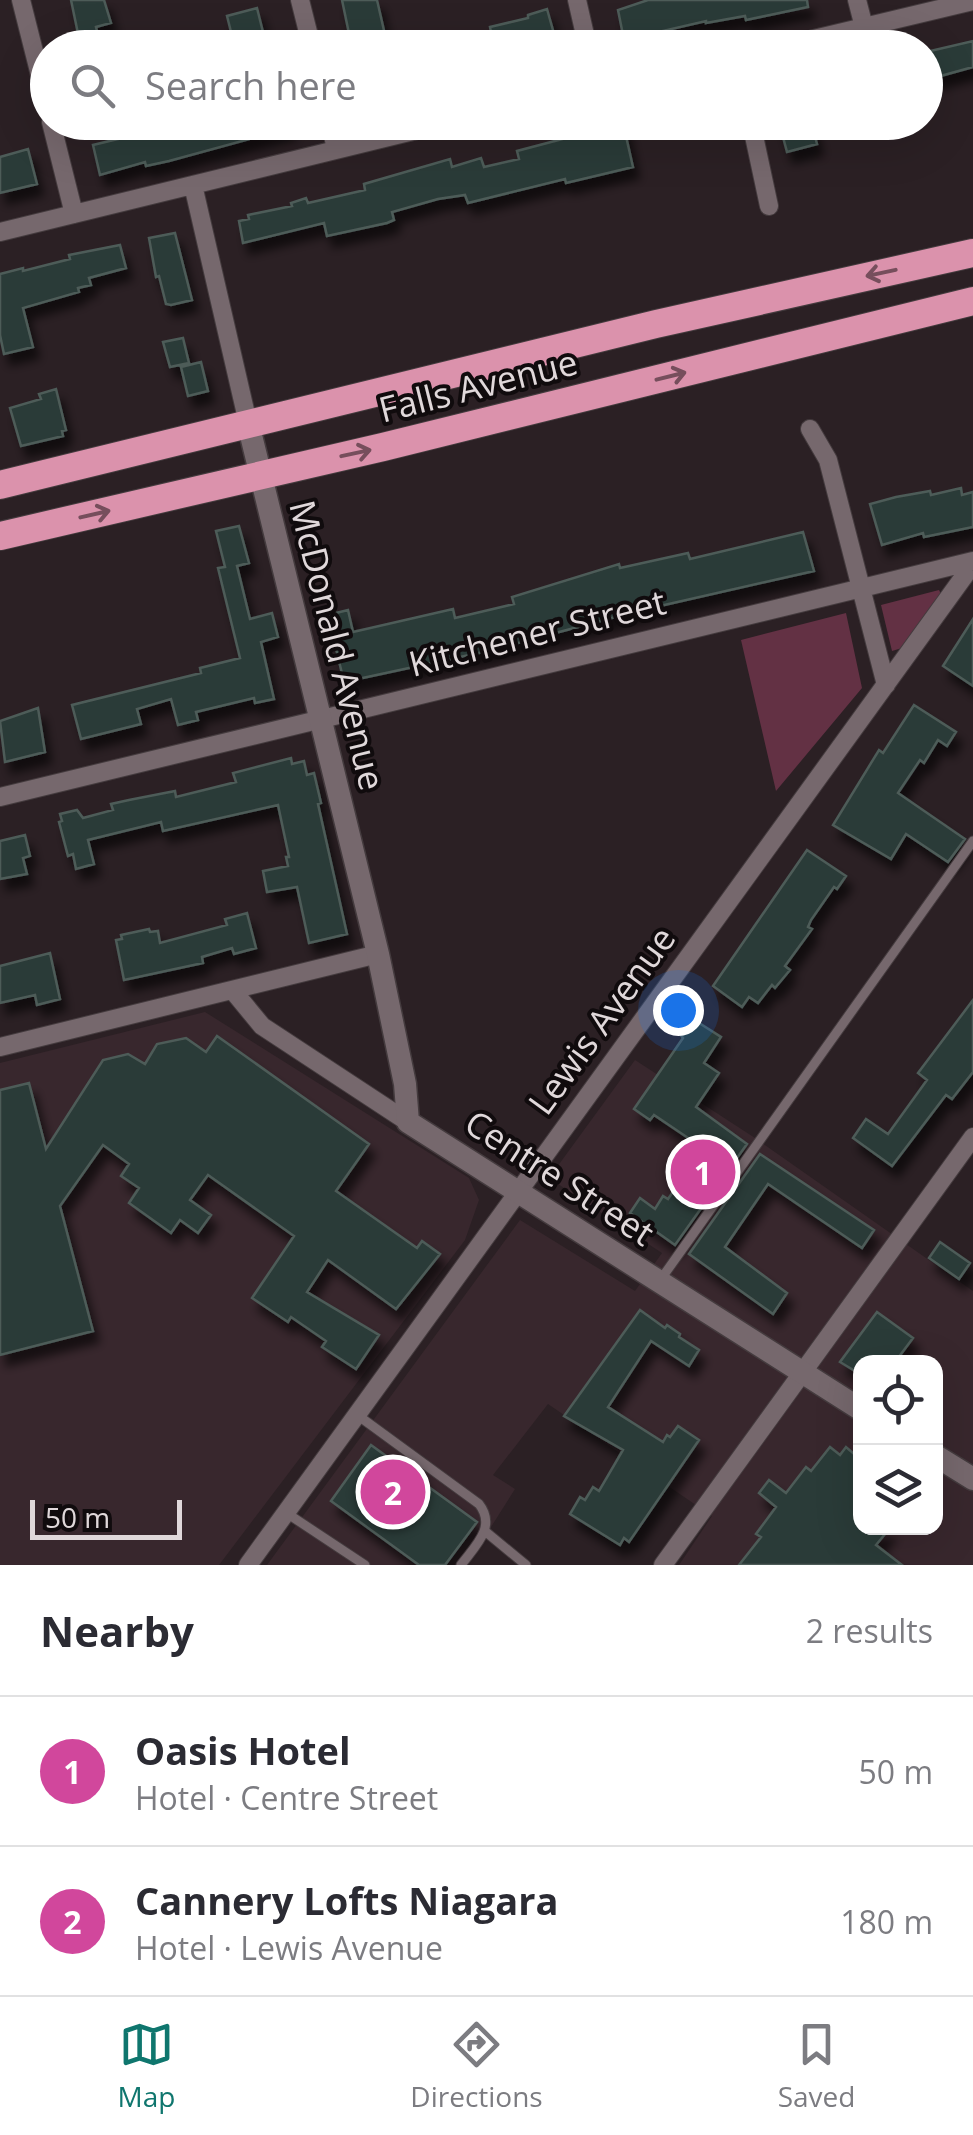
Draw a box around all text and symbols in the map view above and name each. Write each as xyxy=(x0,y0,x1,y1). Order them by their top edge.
search box xyxy=(30,30,943,140)
icon: search xyxy=(65,58,120,113)
text: Search here xyxy=(145,59,357,111)
one-way arrow xyxy=(866,265,898,283)
street label: Falls Avenue xyxy=(374,338,582,432)
one-way arrow xyxy=(655,365,686,384)
one-way arrow xyxy=(339,443,371,461)
street label: McDonald Avenue xyxy=(279,495,397,795)
one-way arrow xyxy=(78,504,110,522)
street label: Kitchener Street xyxy=(404,577,670,687)
street label: Lewis Avenue xyxy=(517,917,685,1123)
your location xyxy=(653,985,704,1036)
street label: Centre Street xyxy=(456,1098,664,1256)
pin: 1 xyxy=(670,1134,736,1210)
map controls xyxy=(853,1355,943,1535)
button: locate xyxy=(853,1355,943,1445)
button: layers xyxy=(853,1445,943,1535)
pin: 2 xyxy=(360,1454,426,1530)
scale bar xyxy=(30,1495,182,1540)
text: 50 m xyxy=(45,1498,110,1536)
text: Nearby xyxy=(40,1602,194,1659)
text: 2 results xyxy=(806,1609,933,1652)
text: Oasis Hotel xyxy=(135,1724,351,1776)
text: 1 xyxy=(63,1750,82,1793)
text: 50 m xyxy=(858,1750,933,1793)
text: Hotel · Centre Street xyxy=(135,1776,438,1819)
text: Cannery Lofts Niagara xyxy=(135,1874,558,1926)
text: 2 xyxy=(63,1900,82,1943)
text: 180 m xyxy=(840,1900,933,1943)
text: Hotel · Lewis Avenue xyxy=(135,1926,443,1969)
tab: Map xyxy=(117,2017,175,2115)
tab: Directions xyxy=(410,2017,543,2115)
tab: Saved xyxy=(778,2017,855,2115)

